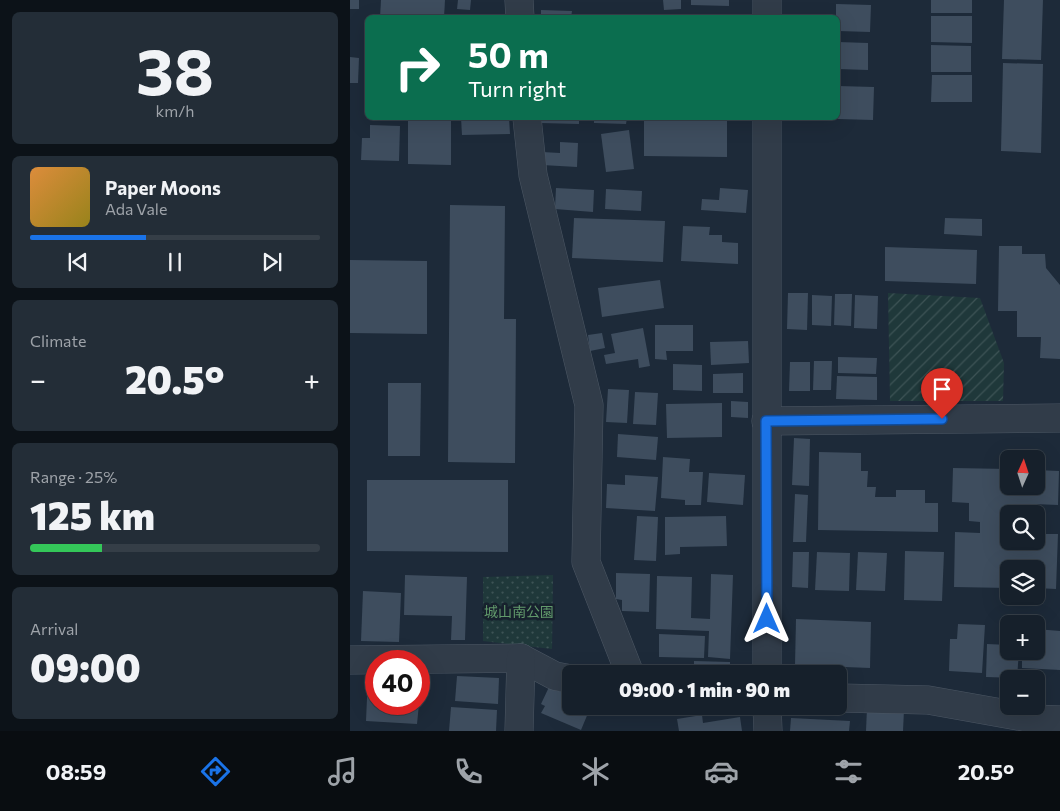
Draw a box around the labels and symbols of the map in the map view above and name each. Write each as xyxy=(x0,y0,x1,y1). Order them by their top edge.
pin xyxy=(921,368,963,419)
north arrow xyxy=(1000,450,1045,495)
position arrow xyxy=(740,592,792,644)
park label: 城山南公園 xyxy=(484,603,554,620)
speed limit sign: 40 xyxy=(365,650,430,715)

